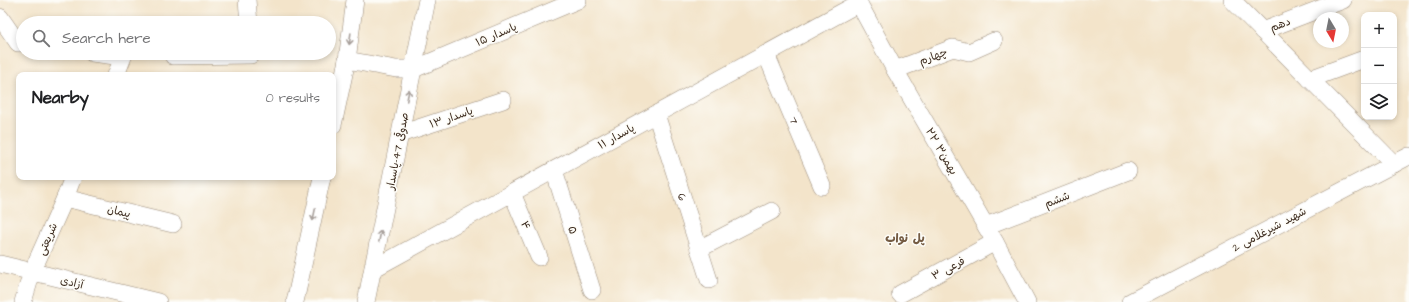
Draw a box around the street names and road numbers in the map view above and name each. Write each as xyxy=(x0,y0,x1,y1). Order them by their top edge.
street label: دهم xyxy=(1268,14,1293,36)
street label: پاسدار ۱۵ xyxy=(473,19,519,50)
street label: چهارم xyxy=(917,44,950,69)
street label: پاسدار ۱۳ xyxy=(428,103,475,132)
street label: صدوقی 47-پاسدار xyxy=(382,111,412,192)
street label: 7 xyxy=(785,114,802,127)
street label: پاسدار ۱۱ xyxy=(595,120,637,153)
street label: ۲۲ بهمن۳ xyxy=(922,125,961,178)
street label: ششم xyxy=(1042,188,1072,212)
street label: 6 xyxy=(674,191,690,203)
street label: پیمان xyxy=(106,202,132,221)
street label: شهید شیرغلامی 2 xyxy=(1229,204,1309,255)
street label: ۴ xyxy=(517,219,534,232)
street label: شریعتی xyxy=(34,221,61,258)
street label: ۵ xyxy=(564,224,581,236)
street label: فرعی ۳ xyxy=(929,253,968,284)
street label: آزادی xyxy=(59,273,86,293)

